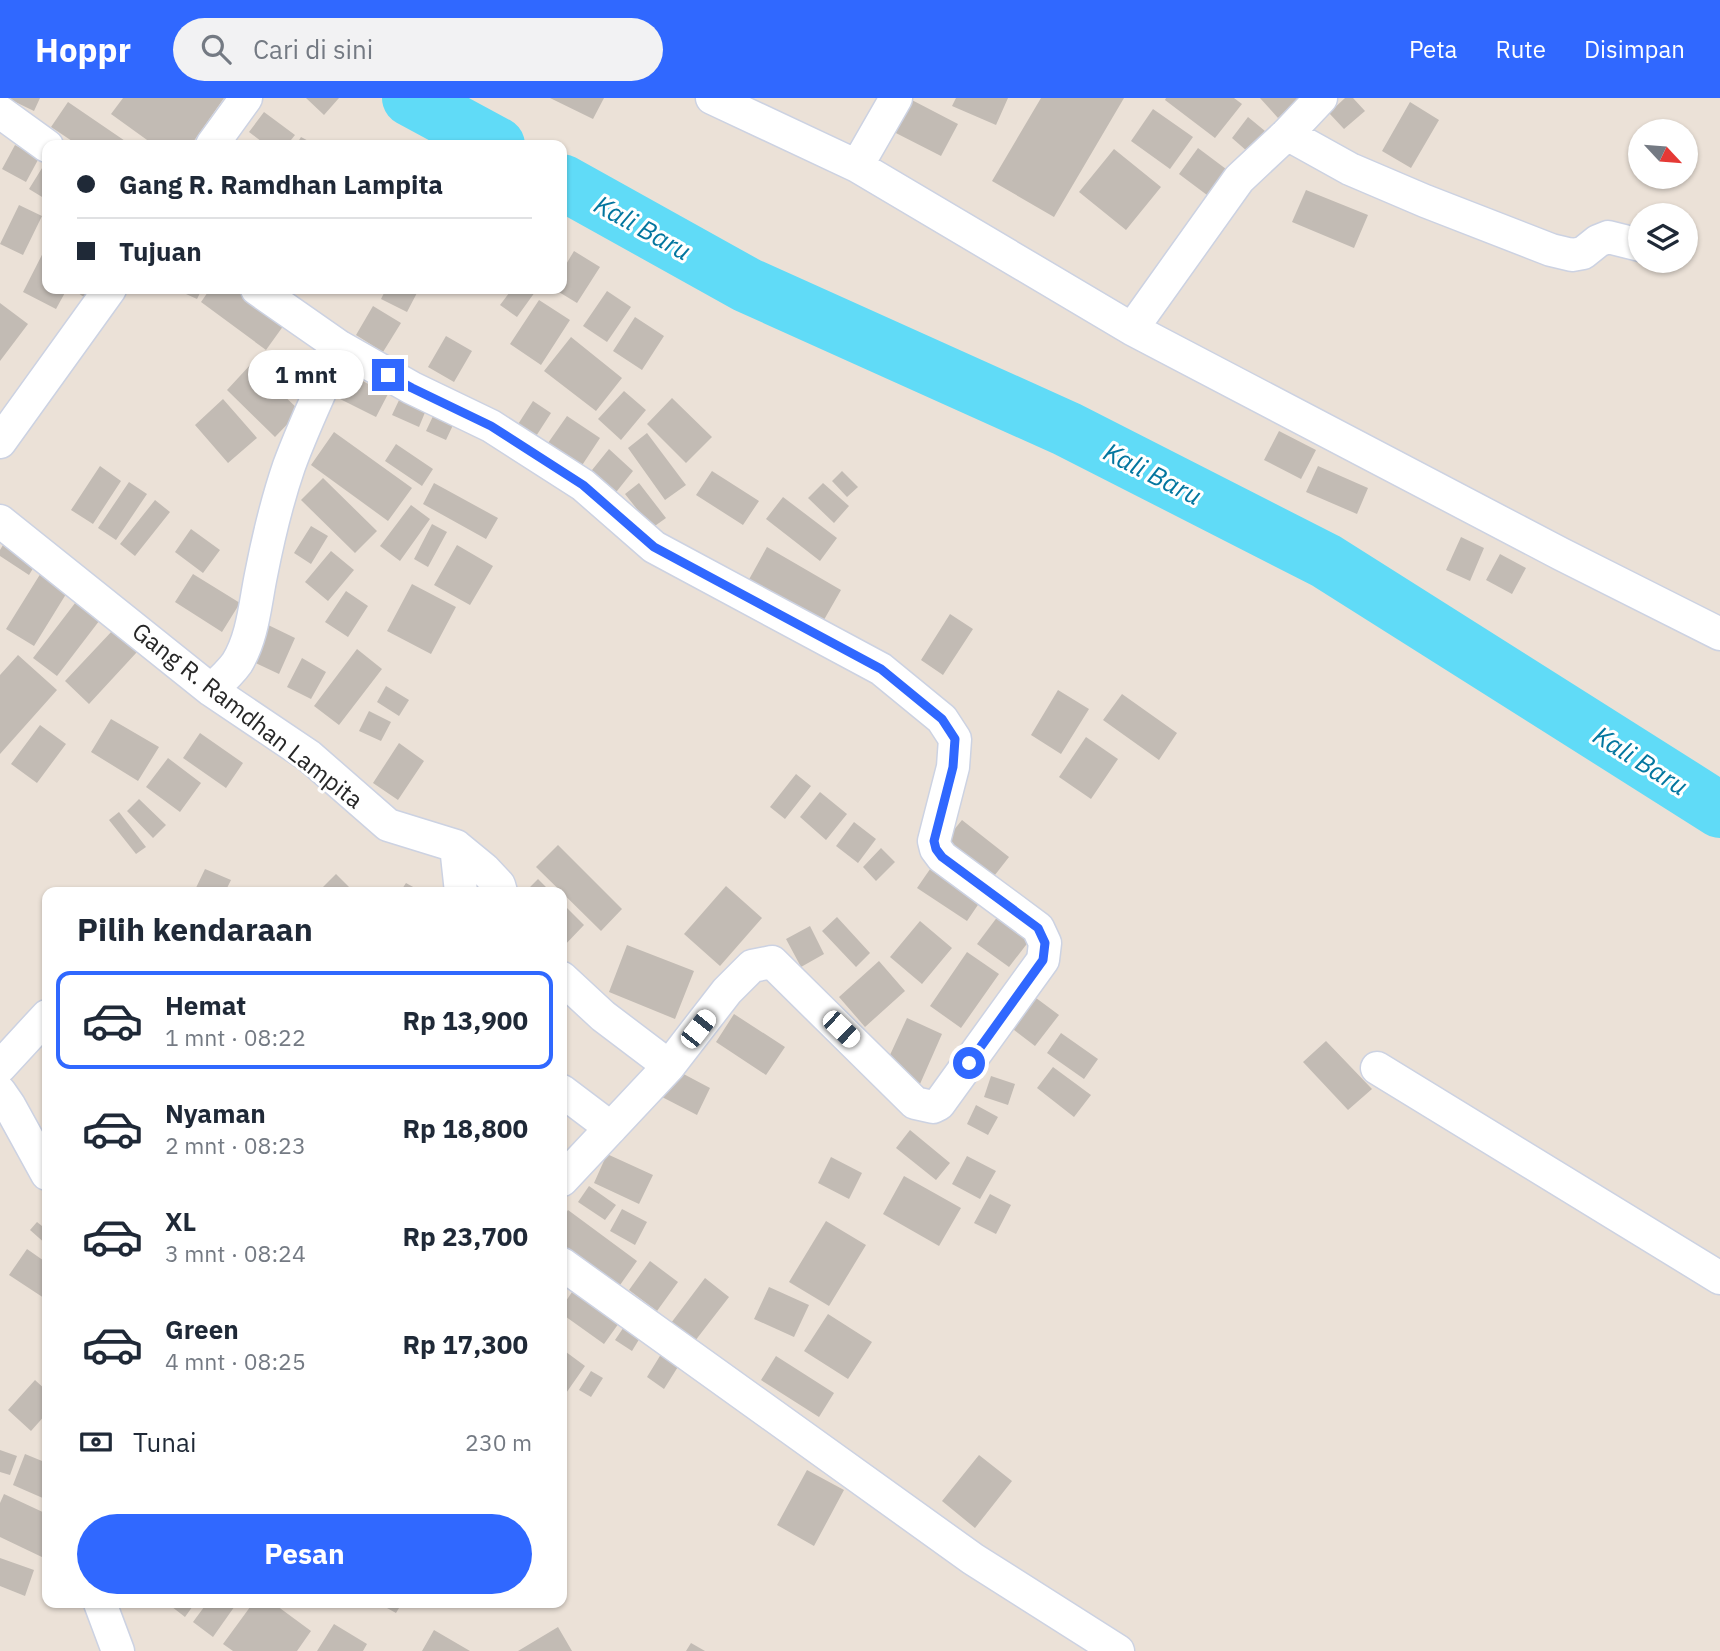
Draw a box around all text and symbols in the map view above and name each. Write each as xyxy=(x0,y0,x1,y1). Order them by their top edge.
search box xyxy=(173,18,663,81)
text: Hoppr xyxy=(35,28,131,71)
icon: search xyxy=(197,30,235,68)
text: Cari di sini xyxy=(253,32,373,66)
text: Peta xyxy=(1409,33,1457,65)
text: Rute xyxy=(1495,33,1546,65)
text: Disimpan xyxy=(1584,33,1685,65)
north arrow xyxy=(1628,119,1698,189)
map controls xyxy=(1628,119,1698,273)
text: Gang R. Ramdhan Lampita xyxy=(119,167,443,201)
water label: Kali Baru xyxy=(589,187,697,267)
button: layers xyxy=(1628,203,1698,273)
text: Tujuan xyxy=(119,234,202,268)
callout: 1 mnt xyxy=(248,350,364,400)
text: 1 mnt xyxy=(275,359,337,389)
route end xyxy=(372,359,404,391)
water label: Kali Baru xyxy=(1098,434,1208,512)
street label: Gang R. Ramdhan Lampita xyxy=(126,615,370,815)
water label: Kali Baru xyxy=(1587,718,1695,802)
text: Pilih kendaraan xyxy=(77,908,313,950)
text: Hemat xyxy=(165,988,246,1022)
icon: car xyxy=(81,989,144,1052)
text: Rp 13,900 xyxy=(402,1003,528,1037)
car xyxy=(677,1006,720,1052)
car xyxy=(819,1007,864,1051)
text: 1 mnt · 08:22 xyxy=(165,1022,306,1052)
route start xyxy=(953,1047,985,1079)
text: Nyaman xyxy=(165,1096,266,1130)
icon: car xyxy=(81,1097,144,1160)
text: Rp 18,800 xyxy=(402,1111,528,1145)
text: 2 mnt · 08:23 xyxy=(165,1130,306,1160)
text: XL xyxy=(165,1204,196,1238)
icon: car xyxy=(81,1205,144,1268)
text: Rp 23,700 xyxy=(402,1219,528,1253)
text: 3 mnt · 08:24 xyxy=(165,1238,306,1268)
text: Green xyxy=(165,1312,239,1346)
icon: car xyxy=(81,1313,144,1376)
text: Rp 17,300 xyxy=(402,1327,528,1361)
text: 4 mnt · 08:25 xyxy=(165,1346,306,1376)
icon: cash xyxy=(77,1423,115,1461)
text: Tunai xyxy=(133,1425,197,1459)
text: 230 m xyxy=(465,1427,532,1457)
button: Pesan xyxy=(77,1514,532,1594)

